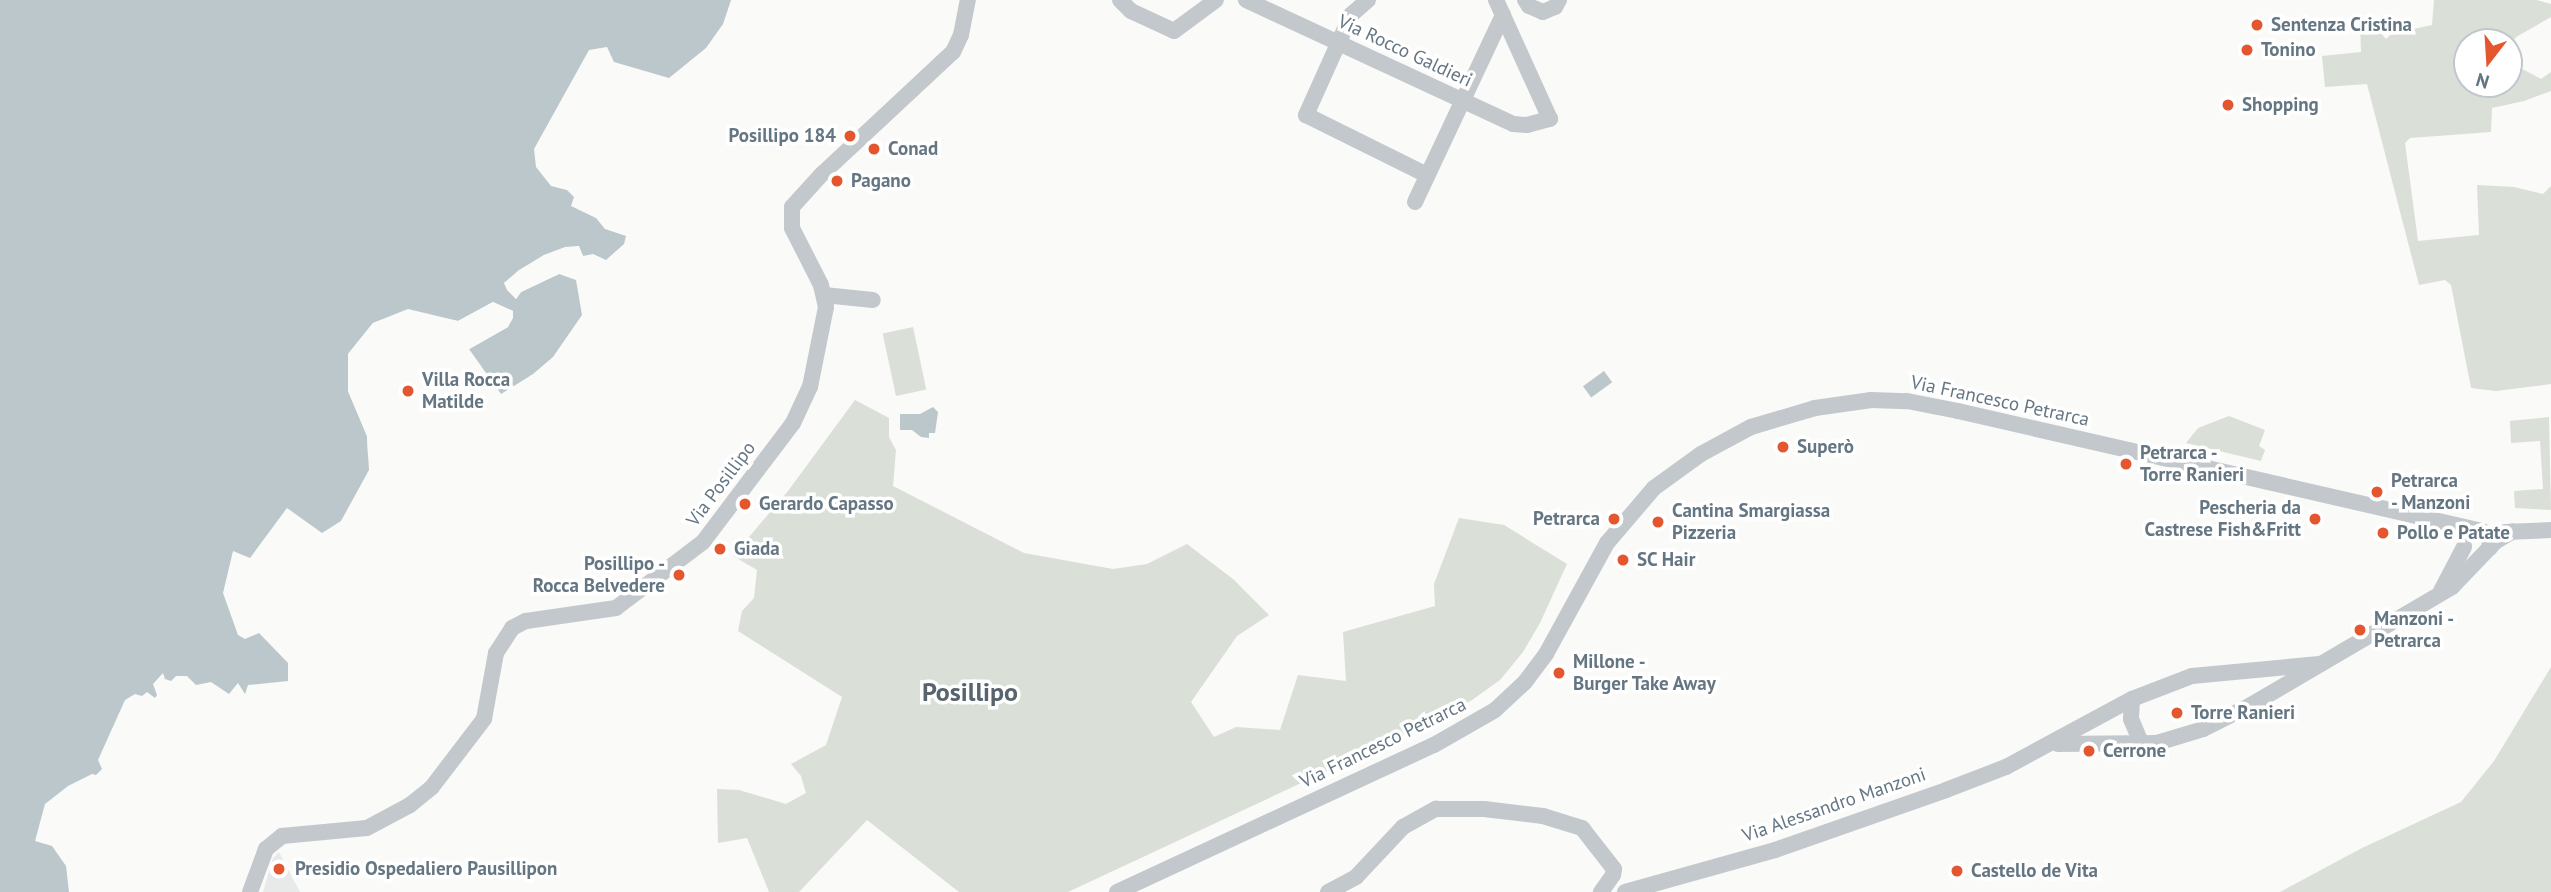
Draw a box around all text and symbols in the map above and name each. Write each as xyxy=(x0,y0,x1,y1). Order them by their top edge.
street label: Via Rocco Galdieri xyxy=(1334,10,1476,92)
place label: Sentenza Cristina xyxy=(2271,14,2412,36)
marker: Sentenza Cristina xyxy=(2249,17,2265,33)
north arrow xyxy=(2453,28,2523,98)
place label: Tonino xyxy=(2261,39,2316,61)
marker: Tonino xyxy=(2239,42,2255,58)
text: N xyxy=(2473,68,2492,94)
place label: Shopping xyxy=(2242,94,2319,116)
marker: Shopping xyxy=(2220,97,2236,113)
place label: Posillipo 184 xyxy=(729,125,836,147)
marker: Posillipo 184 xyxy=(842,128,858,144)
place label: Conad xyxy=(888,138,938,160)
marker: Conad xyxy=(866,141,882,157)
place label: Pagano xyxy=(851,170,911,192)
marker: Pagano xyxy=(829,173,845,189)
place label: Villa Rocca Matilde xyxy=(422,369,510,413)
street label: Via Francesco Petrarca xyxy=(1909,371,2091,431)
marker: Villa Rocca Matilde xyxy=(400,383,416,399)
place label: Superò xyxy=(1797,436,1854,458)
street label: Via Posillipo xyxy=(682,437,760,531)
marker: Superò xyxy=(1775,439,1791,455)
place label: Petrarca - Torre Ranieri xyxy=(2140,442,2244,486)
marker: Petrarca - Torre Ranieri xyxy=(2118,456,2134,472)
place label: Petrarca - Manzoni xyxy=(2391,470,2472,514)
marker: Petrarca - Manzoni xyxy=(2369,484,2385,500)
place label: Gerardo Capasso xyxy=(759,493,894,515)
marker: Gerardo Capasso xyxy=(737,496,753,512)
place label: Pescheria da Castrese Fish&Fritt xyxy=(2145,497,2301,541)
place label: Cantina Smargiassa Pizzeria xyxy=(1672,500,1830,544)
place label: Petrarca xyxy=(1533,508,1600,530)
marker: Petrarca xyxy=(1606,511,1622,527)
marker: Pescheria da Castrese Fish&Fritt xyxy=(2307,511,2323,527)
marker: Cantina Smargiassa Pizzeria xyxy=(1650,514,1666,530)
place label: Pollo e Patate xyxy=(2397,522,2510,544)
marker: Pollo e Patate xyxy=(2375,525,2391,541)
place label: Giada xyxy=(734,538,780,560)
marker: Giada xyxy=(712,541,728,557)
place label: SC Hair xyxy=(1637,549,1696,571)
marker: SC Hair xyxy=(1615,552,1631,568)
place label: Posillipo - Rocca Belvedere xyxy=(533,553,665,597)
marker: Posillipo - Rocca Belvedere xyxy=(671,567,687,583)
place label: Manzoni - Petrarca xyxy=(2374,608,2455,652)
marker: Manzoni - Petrarca xyxy=(2352,622,2368,638)
place label: Millone - Burger Take Away xyxy=(1573,651,1717,695)
marker: Millone - Burger Take Away xyxy=(1551,665,1567,681)
district label: Posillipo xyxy=(922,676,1018,708)
street label: Via Francesco Petrarca xyxy=(1296,693,1470,793)
place label: Torre Ranieri xyxy=(2191,702,2295,724)
marker: Torre Ranieri xyxy=(2169,705,2185,721)
place label: Cerrone xyxy=(2103,740,2166,762)
marker: Cerrone xyxy=(2081,743,2097,759)
street label: Via Alessandro Manzoni xyxy=(1739,763,1929,847)
place label: Presidio Ospedaliero Pausillipon xyxy=(295,858,558,880)
marker: Presidio Ospedaliero Pausillipon xyxy=(269,859,289,879)
place label: Castello de Vita xyxy=(1971,860,2099,882)
marker: Castello de Vita xyxy=(1949,863,1965,879)

